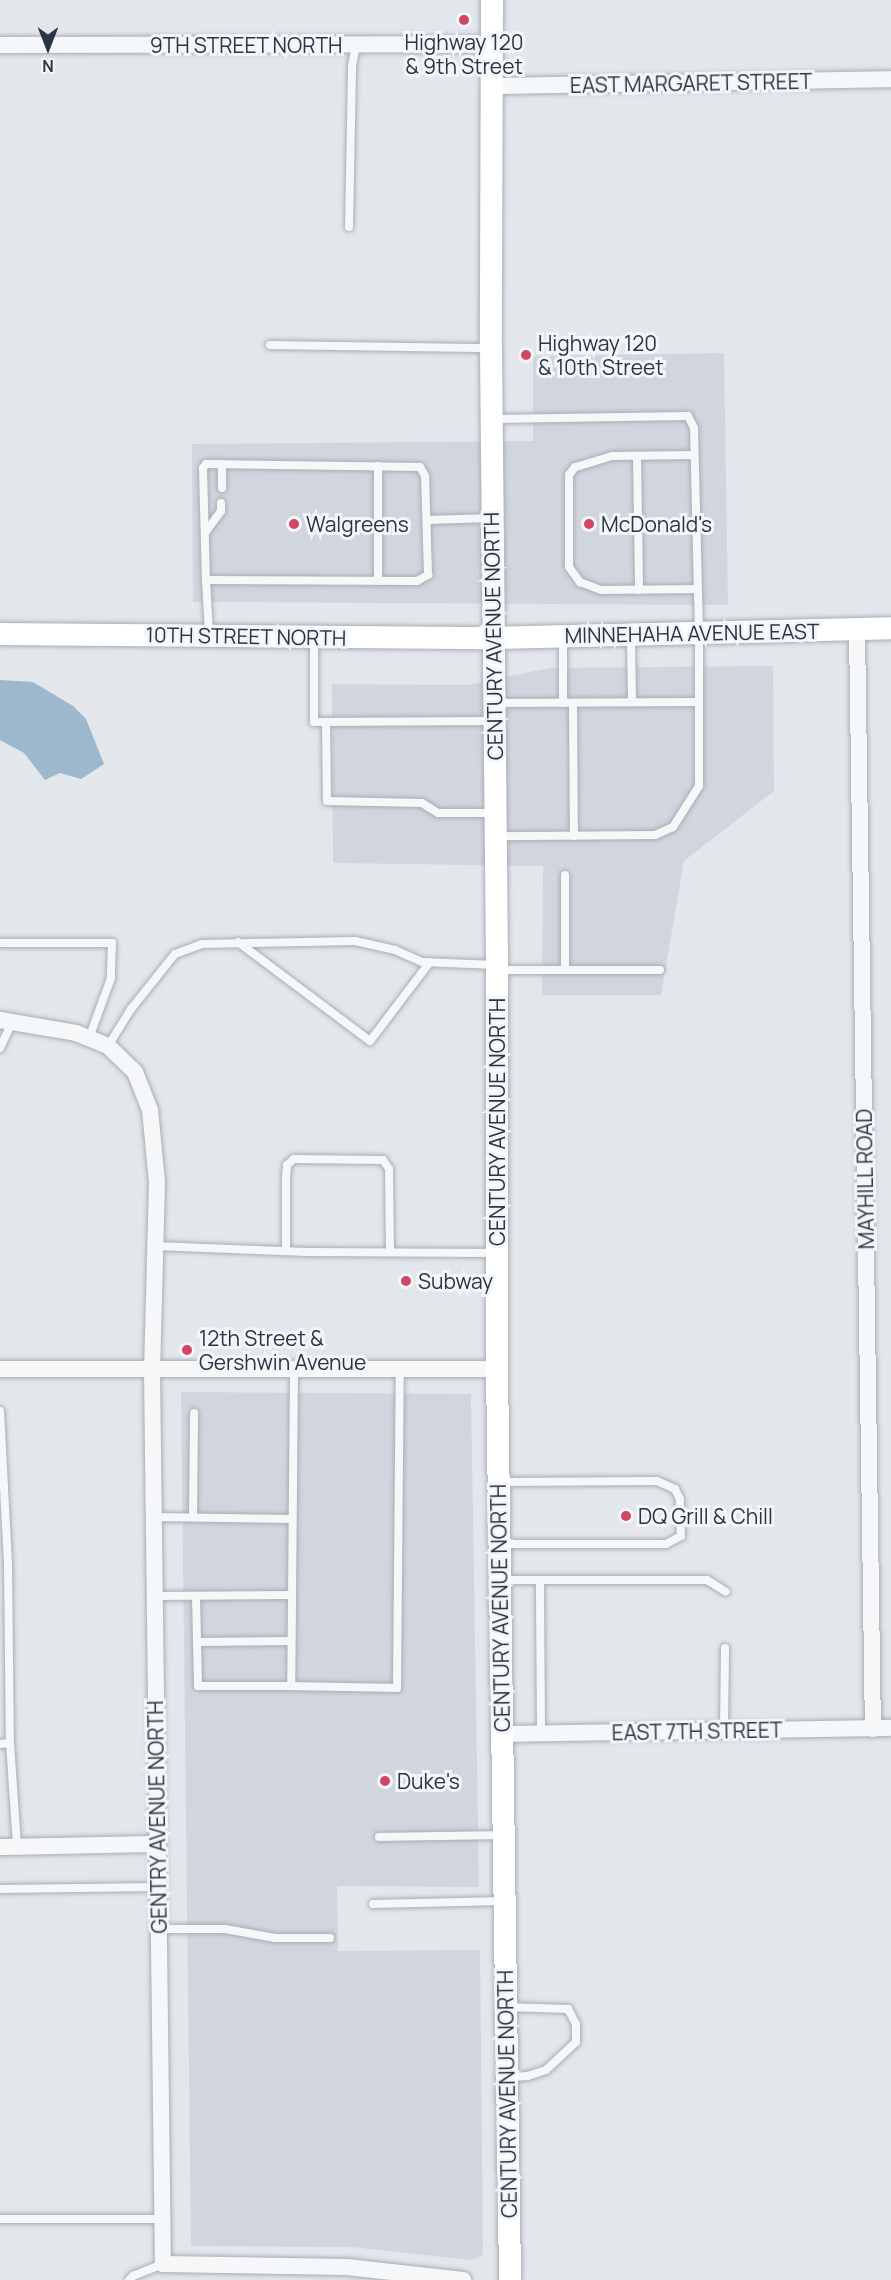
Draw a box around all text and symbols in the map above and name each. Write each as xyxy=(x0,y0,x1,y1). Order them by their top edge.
marker: Highway 120 & 9th Street xyxy=(457,13,471,27)
north arrow xyxy=(18,18,78,78)
place label: Highway 120 & 9th Street xyxy=(405,29,523,79)
street label: 9TH STREET NORTH xyxy=(149,32,343,58)
text: N xyxy=(42,55,54,77)
street label: EAST MARGARET STREET xyxy=(569,68,813,98)
place label: Highway 120 & 10th Street xyxy=(538,330,664,380)
marker: Highway 120 & 10th Street xyxy=(519,348,533,362)
place label: Walgreens xyxy=(306,511,409,537)
street label: CENTURY AVENUE NORTH xyxy=(478,511,508,761)
place label: McDonald's xyxy=(601,511,712,537)
marker: Walgreens xyxy=(287,517,301,531)
marker: McDonald's xyxy=(582,517,596,531)
street label: MINNEHAHA AVENUE EAST xyxy=(564,618,820,648)
street label: 10TH STREET NORTH xyxy=(145,622,347,650)
street label: CENTURY AVENUE NORTH xyxy=(484,998,510,1246)
street label: MAYHILL ROAD xyxy=(851,1108,879,1250)
place label: Subway xyxy=(418,1268,493,1294)
marker: Subway xyxy=(399,1274,413,1288)
place label: 12th Street & Gershwin Avenue xyxy=(199,1325,366,1375)
marker: 12th Street & Gershwin Avenue xyxy=(180,1343,194,1357)
street label: CENTURY AVENUE NORTH xyxy=(485,1483,515,1733)
place label: DQ Grill & Chill xyxy=(638,1503,773,1529)
marker: DQ Grill & Chill xyxy=(619,1509,633,1523)
street label: GENTRY AVENUE NORTH xyxy=(142,1700,172,1934)
street label: EAST 7TH STREET xyxy=(611,1717,783,1745)
place label: Duke's xyxy=(397,1768,460,1794)
marker: Duke's xyxy=(378,1774,392,1788)
street label: CENTURY AVENUE NORTH xyxy=(492,1969,522,2219)

